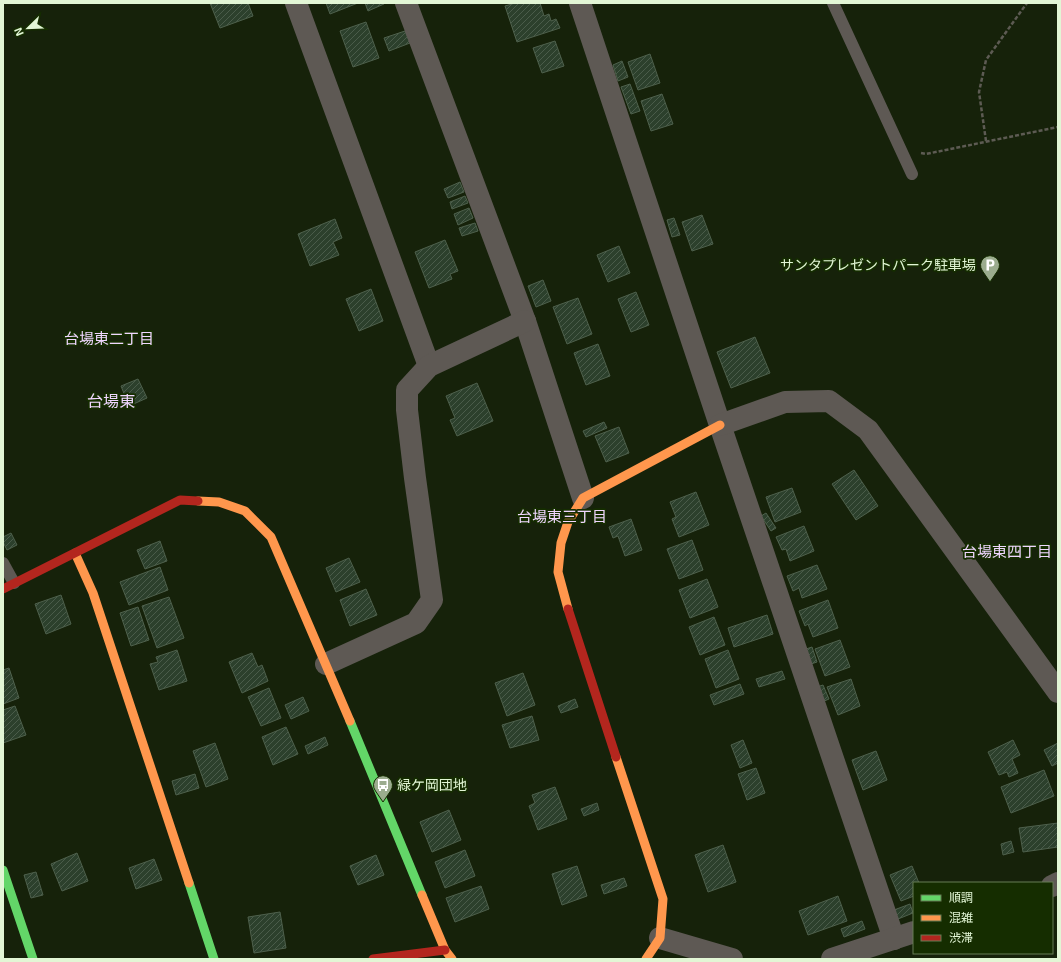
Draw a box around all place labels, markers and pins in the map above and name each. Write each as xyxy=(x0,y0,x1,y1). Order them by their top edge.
parking icon: サンタプレゼントパーク駐車場 xyxy=(979,254,1001,282)
place label: サンタプレゼントパーク駐車場 xyxy=(780,256,976,273)
bus stop icon: 緑ケ岡団地 xyxy=(372,774,394,802)
place label: 緑ケ岡団地 xyxy=(397,776,467,793)

